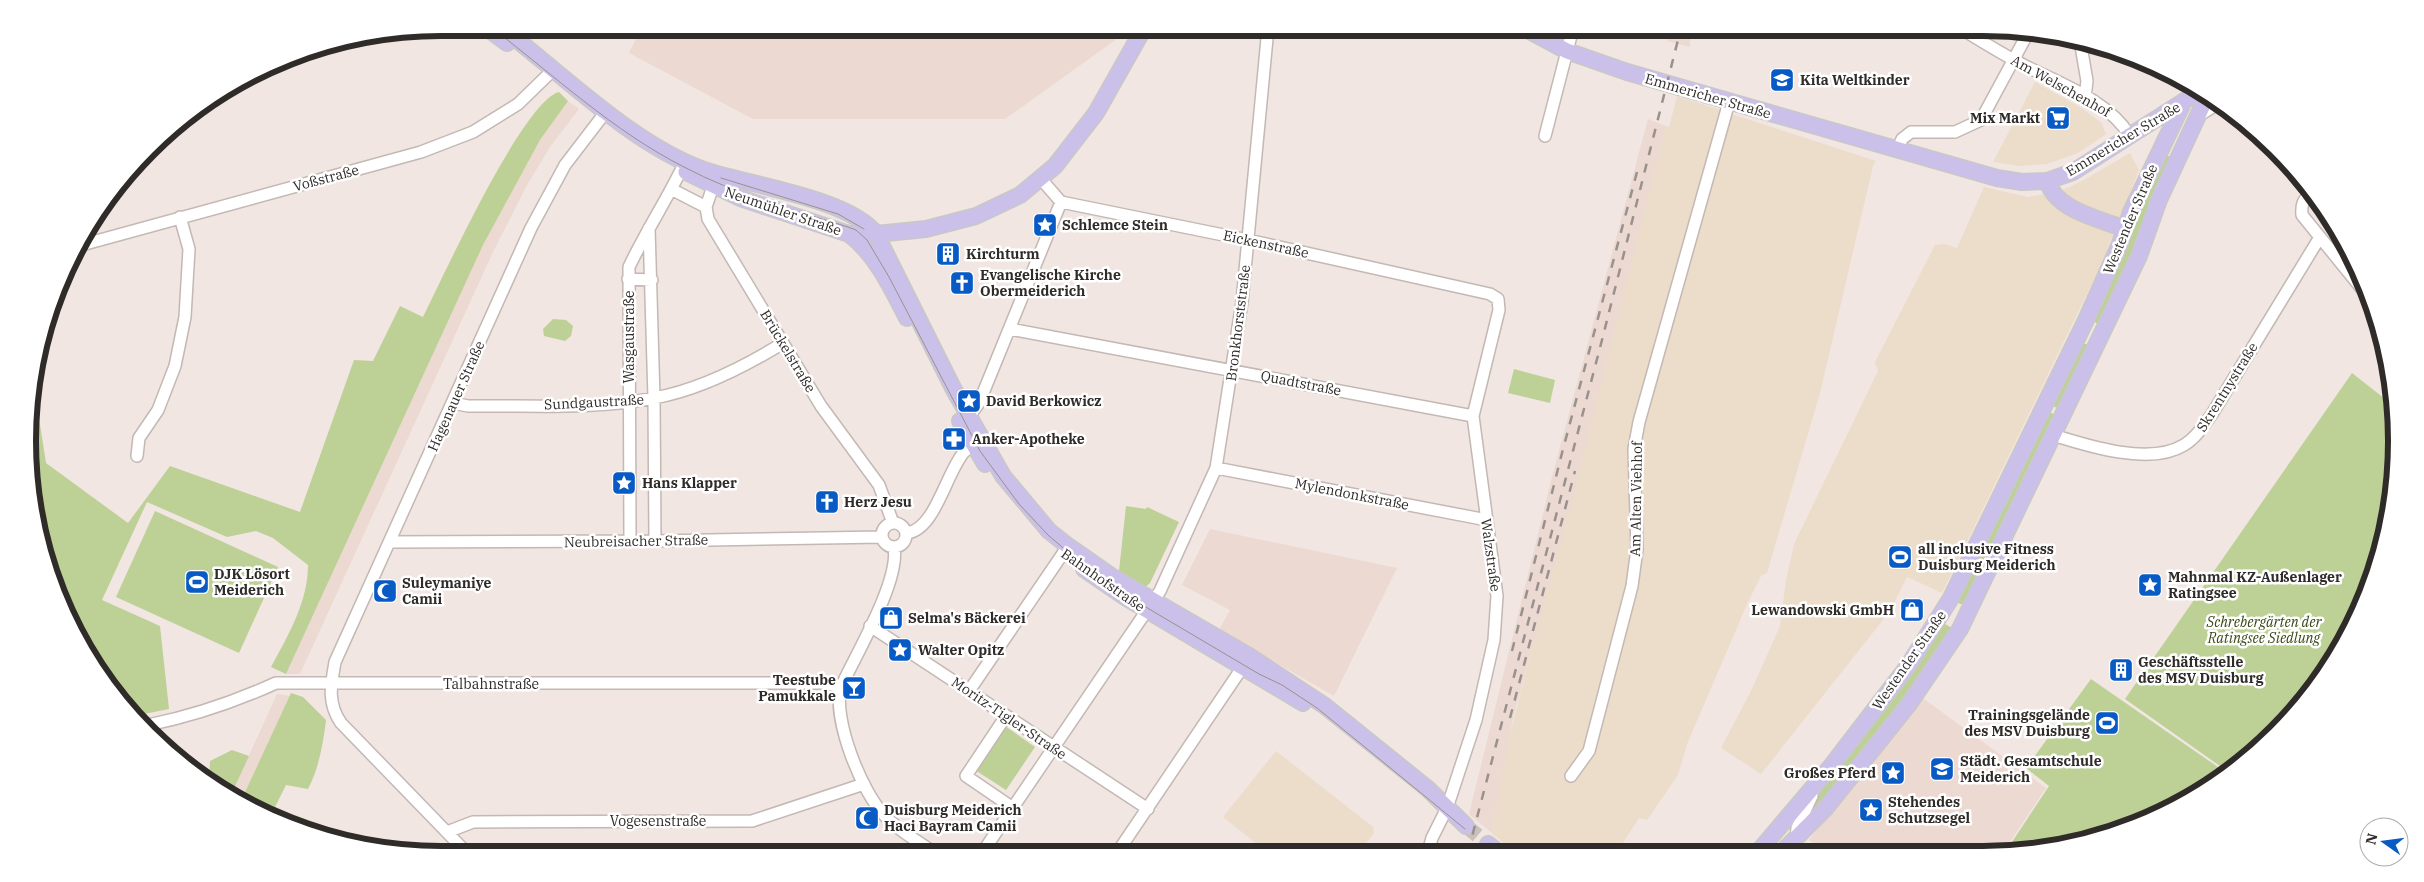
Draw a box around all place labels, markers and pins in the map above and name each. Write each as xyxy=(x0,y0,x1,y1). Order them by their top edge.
school or university icon: Kita Weltkinder xyxy=(1769,67,1795,93)
place label: Kita Weltkinder xyxy=(1800,71,1910,89)
supermarket icon: Mix Markt xyxy=(2045,105,2071,131)
place label: Mix Markt xyxy=(1970,109,2040,127)
place icon: Schlemce Stein xyxy=(1032,212,1058,238)
place label: Schlemce Stein xyxy=(1062,216,1168,234)
building icon: Kirchturm xyxy=(935,241,961,267)
place label: Kirchturm xyxy=(966,245,1040,263)
place label: Evangelische Kirche Obermeiderich xyxy=(980,266,1121,300)
church icon: Evangelische Kirche Obermeiderich xyxy=(949,270,975,296)
place icon: David Berkowicz xyxy=(956,388,982,414)
place label: David Berkowicz xyxy=(986,392,1102,410)
pharmacy icon: Anker-Apotheke xyxy=(941,426,967,452)
place label: Anker-Apotheke xyxy=(972,430,1085,448)
place icon: Hans Klapper xyxy=(611,470,637,496)
place label: Hans Klapper xyxy=(642,474,737,492)
church icon: Herz Jesu xyxy=(814,489,840,515)
place label: Herz Jesu xyxy=(844,493,912,511)
place label: all inclusive Fitness Duisburg Meiderich xyxy=(1918,540,2056,574)
sports icon: all inclusive Fitness Duisburg Meiderich xyxy=(1887,544,1913,570)
place label: DJK Lösort Meiderich xyxy=(214,565,290,599)
place label: Mahnmal KZ-Außenlager Ratingsee xyxy=(2168,568,2342,602)
sports icon: DJK Lösort Meiderich xyxy=(184,569,210,595)
place icon: Mahnmal KZ-Außenlager Ratingsee xyxy=(2137,572,2163,598)
place label: Suleymaniye Camii xyxy=(402,574,491,608)
mosque icon: Suleymaniye Camii xyxy=(372,578,398,604)
shop icon: Lewandowski GmbH xyxy=(1899,597,1925,623)
place label: Lewandowski GmbH xyxy=(1751,601,1894,619)
shop icon: Selma's Bäckerei xyxy=(878,605,904,631)
place label: Selma's Bäckerei xyxy=(908,609,1026,627)
place icon: Walter Opitz xyxy=(887,637,913,663)
place label: Walter Opitz xyxy=(918,641,1004,659)
place label: Geschäftsstelle des MSV Duisburg xyxy=(2138,653,2264,687)
building icon: Geschäftsstelle des MSV Duisburg xyxy=(2108,657,2134,683)
place label: Teestube Pamukkale xyxy=(758,671,836,705)
bar icon: Teestube Pamukkale xyxy=(841,675,867,701)
place label: Trainingsgelände des MSV Duisburg xyxy=(1964,706,2091,740)
sports icon: Trainingsgelände des MSV Duisburg xyxy=(2094,710,2120,736)
place label: Städt. Gesamtschule Meiderich xyxy=(1960,752,2102,786)
school or university icon: Städt. Gesamtschule Meiderich xyxy=(1929,756,1955,782)
place icon: Großes Pferd xyxy=(1880,760,1906,786)
place label: Großes Pferd xyxy=(1784,764,1876,782)
place label: Stehendes Schutzsegel xyxy=(1888,793,1971,827)
place icon: Stehendes Schutzsegel xyxy=(1858,797,1884,823)
place label: Duisburg Meiderich Haci Bayram Camii xyxy=(884,801,1022,835)
mosque icon: Duisburg Meiderich Haci Bayram Camii xyxy=(854,805,880,831)

